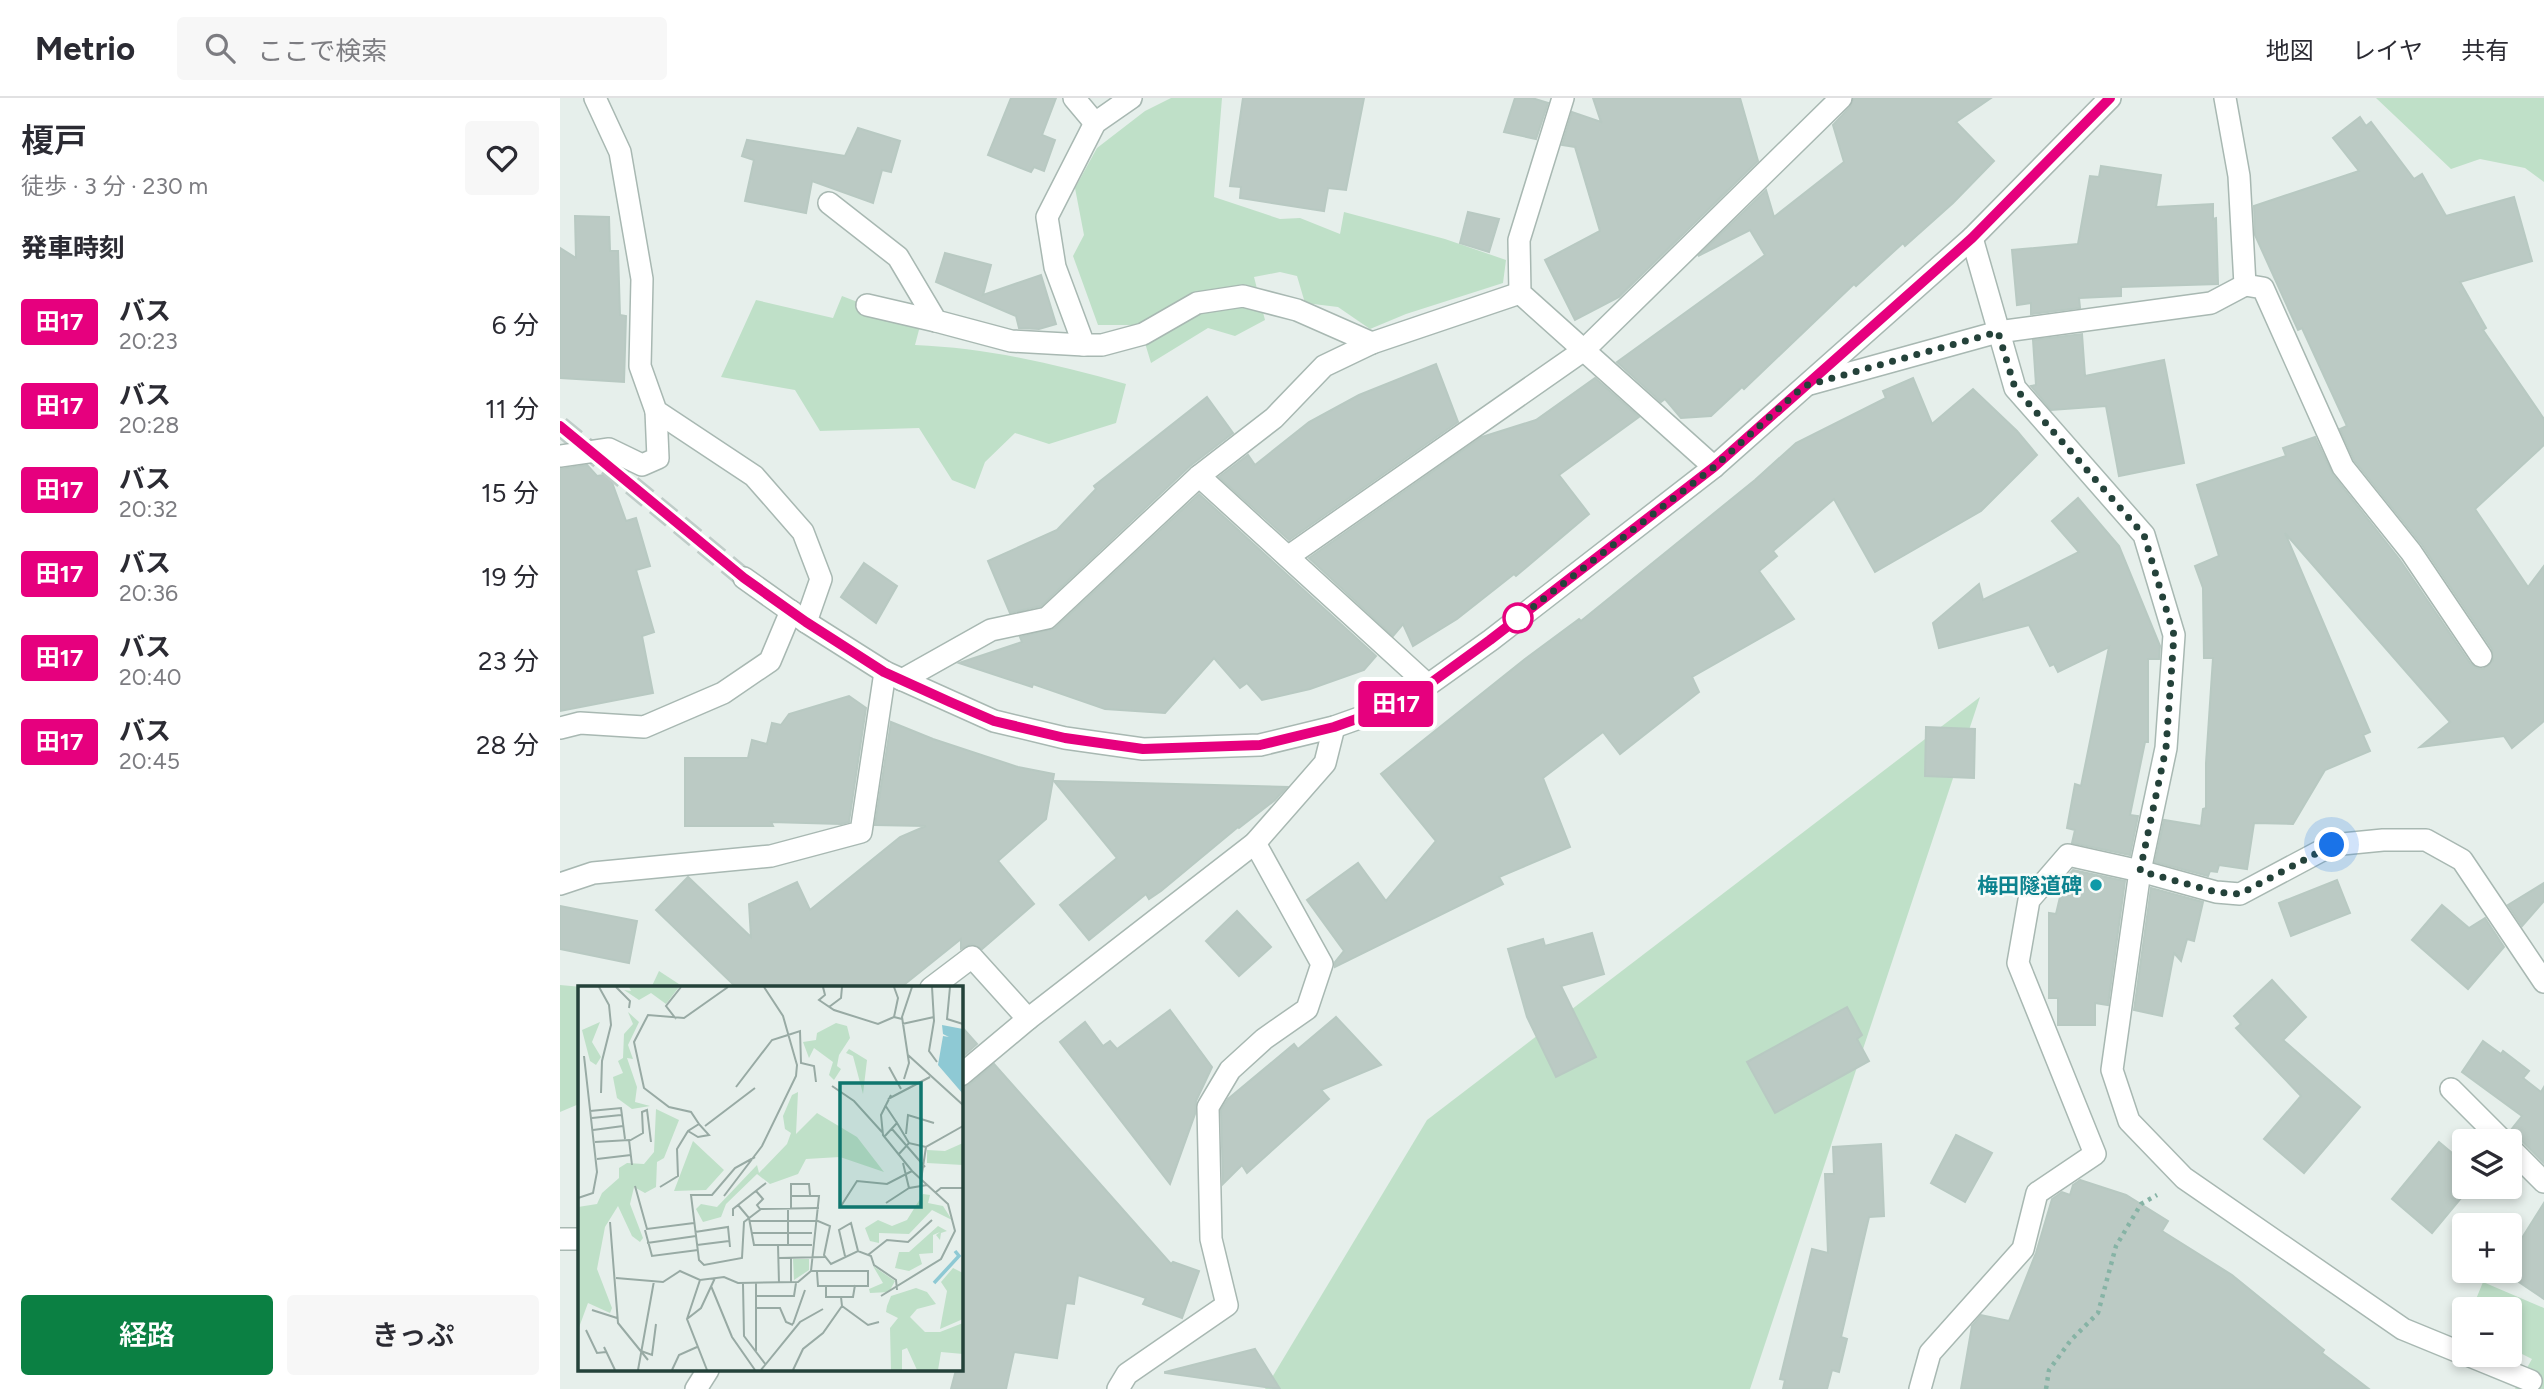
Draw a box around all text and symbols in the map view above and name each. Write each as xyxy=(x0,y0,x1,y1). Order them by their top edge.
search box xyxy=(177,17,667,80)
text: Metrio xyxy=(35,29,135,68)
icon: search xyxy=(201,29,239,67)
text: ここで検索 xyxy=(257,35,387,67)
text: 地図 xyxy=(2266,36,2314,65)
text: レイヤ xyxy=(2352,36,2423,65)
text: 共有 xyxy=(2461,36,2509,65)
text: 榎戸 xyxy=(21,121,87,160)
button: heart xyxy=(465,121,539,195)
text: 徒歩 · 3 分 · 230 m xyxy=(21,172,208,200)
text: 発車時刻 xyxy=(21,232,125,264)
text: バス xyxy=(119,295,171,327)
text: 田17 xyxy=(36,307,83,336)
text: 6 分 xyxy=(492,309,539,341)
text: 20:23 xyxy=(119,327,178,355)
text: バス xyxy=(119,379,171,411)
text: 田17 xyxy=(36,391,83,420)
text: 11 分 xyxy=(485,393,539,425)
text: 20:28 xyxy=(119,411,179,439)
text: バス xyxy=(119,463,171,495)
text: 田17 xyxy=(36,475,83,504)
text: 15 分 xyxy=(481,477,539,509)
text: 20:32 xyxy=(119,495,178,523)
text: バス xyxy=(119,547,171,579)
text: 田17 xyxy=(36,559,83,588)
text: 19 分 xyxy=(481,561,539,593)
text: 20:36 xyxy=(119,579,178,607)
unlabelled marker xyxy=(1503,603,1533,633)
text: バス xyxy=(119,631,171,663)
text: 田17 xyxy=(36,643,83,672)
text: 23 分 xyxy=(478,645,539,677)
text: 20:40 xyxy=(119,663,181,691)
line badge: 田17 xyxy=(1356,681,1436,727)
text: 田17 xyxy=(1372,689,1420,718)
text: バス xyxy=(119,715,171,747)
text: 田17 xyxy=(36,727,83,756)
text: 28 分 xyxy=(476,729,539,761)
text: 20:45 xyxy=(119,747,180,775)
your location xyxy=(2314,827,2349,862)
place label: 梅田隧道碑 xyxy=(1977,873,2082,898)
marker: 梅田隧道碑 xyxy=(2088,877,2104,893)
inset map xyxy=(578,986,962,1372)
map controls xyxy=(2452,1129,2522,1367)
button: layers xyxy=(2452,1129,2522,1199)
button: + xyxy=(2452,1213,2522,1283)
button: 経路 xyxy=(21,1295,273,1375)
button: きっぷ xyxy=(287,1295,539,1375)
button: − xyxy=(2452,1297,2522,1367)

